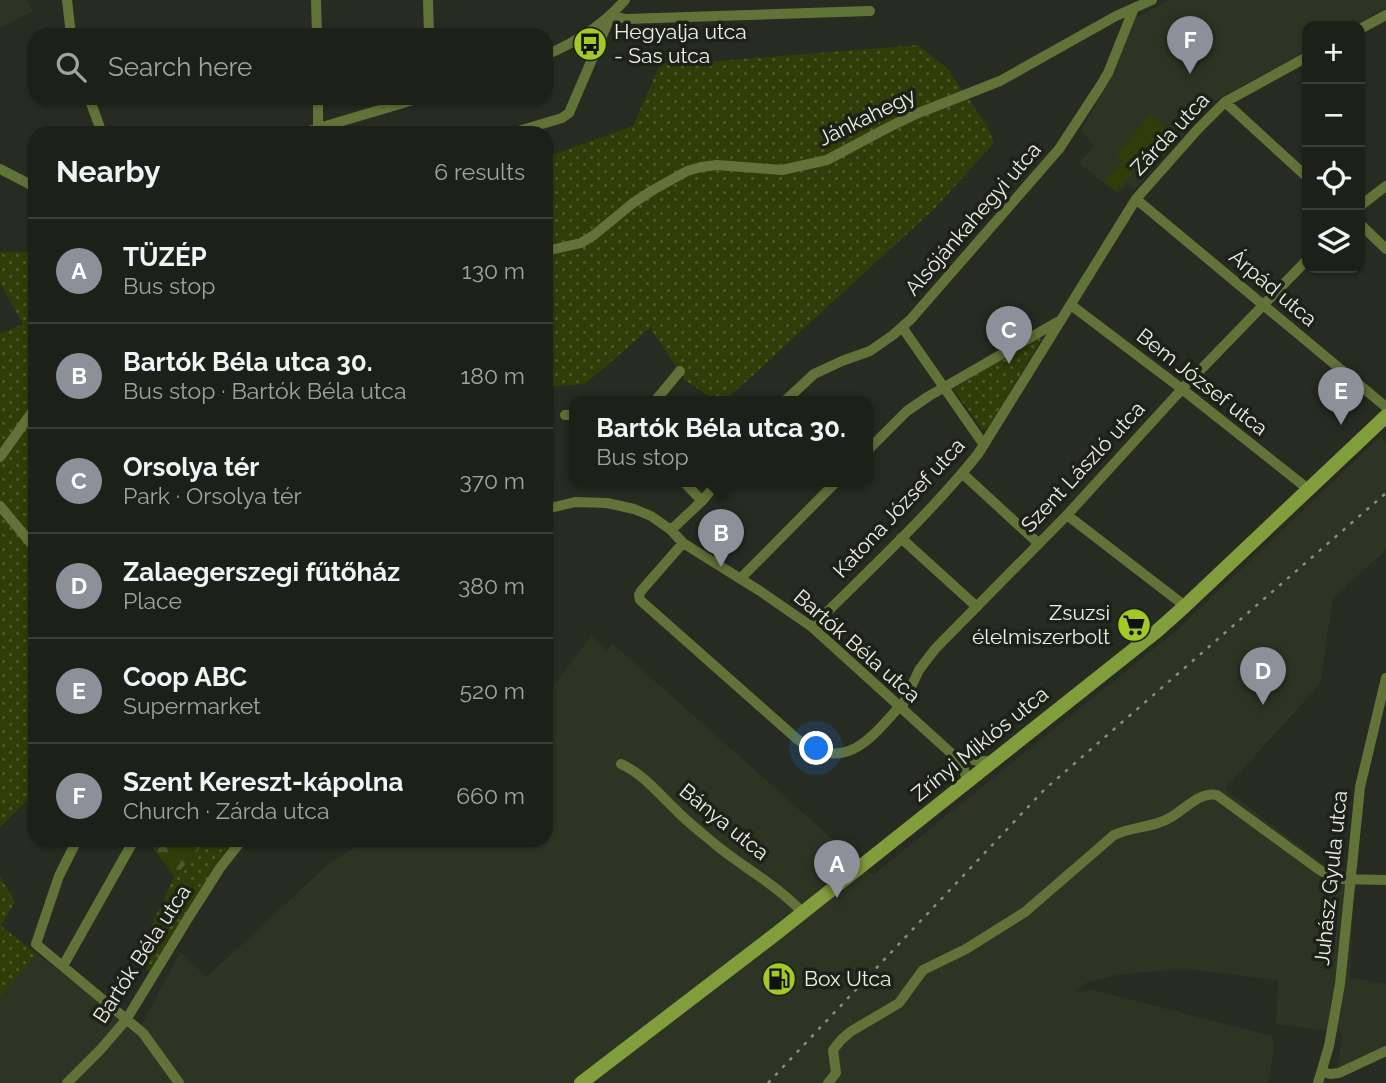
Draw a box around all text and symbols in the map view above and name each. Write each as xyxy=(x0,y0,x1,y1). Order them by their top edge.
pin: F xyxy=(1167,16,1213,74)
place label: Hegyalja utca - Sas utca xyxy=(614,19,747,68)
map controls xyxy=(1302,21,1365,273)
button: + xyxy=(1302,21,1365,84)
bus stop icon: Hegyalja utca - Sas utca xyxy=(571,25,609,63)
search box xyxy=(28,28,553,105)
icon: search xyxy=(52,48,90,86)
text: Search here xyxy=(108,52,252,82)
street label: Jánkahegy xyxy=(814,82,919,151)
button: − xyxy=(1302,84,1365,147)
street label: Zárda utca xyxy=(1125,87,1214,180)
street label: Alsójánkahegyi utca xyxy=(899,137,1046,300)
button: locate xyxy=(1302,147,1365,210)
text: Nearby xyxy=(56,154,160,189)
text: 6 results xyxy=(434,158,525,185)
button: layers xyxy=(1302,210,1365,273)
text: TÜZÉP xyxy=(123,242,207,272)
street label: Árpád utca xyxy=(1224,244,1322,331)
text: A xyxy=(71,257,87,284)
text: 130 m xyxy=(462,257,525,284)
text: Bus stop xyxy=(123,272,215,299)
pin: C xyxy=(986,306,1032,364)
street label: Bem József utca xyxy=(1132,323,1273,441)
text: Bartók Béla utca 30. xyxy=(123,347,373,377)
text: B xyxy=(71,362,87,389)
text: 180 m xyxy=(460,362,525,389)
pin: E xyxy=(1318,367,1364,425)
text: Bus stop · Bartók Béla utca xyxy=(123,377,407,404)
popup xyxy=(569,396,873,487)
street label: Szent László utca xyxy=(1016,396,1150,537)
text: Bartók Béla utca 30. xyxy=(596,413,846,443)
street label: Katona József utca xyxy=(828,433,970,583)
text: Bus stop xyxy=(596,443,689,470)
text: Orsolya tér xyxy=(123,452,259,482)
text: C xyxy=(71,467,87,494)
text: 370 m xyxy=(460,467,525,494)
text: Park · Orsolya tér xyxy=(123,482,302,509)
pin: B xyxy=(698,509,744,567)
text: Zalaegerszegi fűtőház xyxy=(123,557,400,587)
text: D xyxy=(71,572,87,599)
text: 380 m xyxy=(458,572,525,599)
street label: Bartók Béla utca xyxy=(789,584,926,707)
text: Place xyxy=(123,587,182,614)
place label: Zsuzsi élelmiszerbolt xyxy=(972,600,1110,649)
supermarket icon: Zsuzsi élelmiszerbolt xyxy=(1115,606,1153,644)
pin: D xyxy=(1240,647,1286,705)
text: Coop ABC xyxy=(123,662,247,692)
text: E xyxy=(72,677,86,704)
text: 520 m xyxy=(459,677,525,704)
street label: Zrínyi Miklós utca xyxy=(906,681,1053,806)
text: Supermarket xyxy=(123,692,261,719)
your location xyxy=(799,731,833,765)
text: Szent Kereszt-kápolna xyxy=(123,767,403,797)
street label: Bánya utca xyxy=(675,778,774,865)
text: F xyxy=(72,782,86,809)
text: 660 m xyxy=(456,782,525,809)
street label: Juhász Gyula utca xyxy=(1309,789,1352,967)
text: Church · Zárda utca xyxy=(123,797,329,824)
pin: A xyxy=(814,840,860,898)
street label: Bartók Béla utca xyxy=(88,880,196,1028)
fuel station icon: Box Utca xyxy=(760,960,798,998)
place label: Box Utca xyxy=(804,966,892,991)

